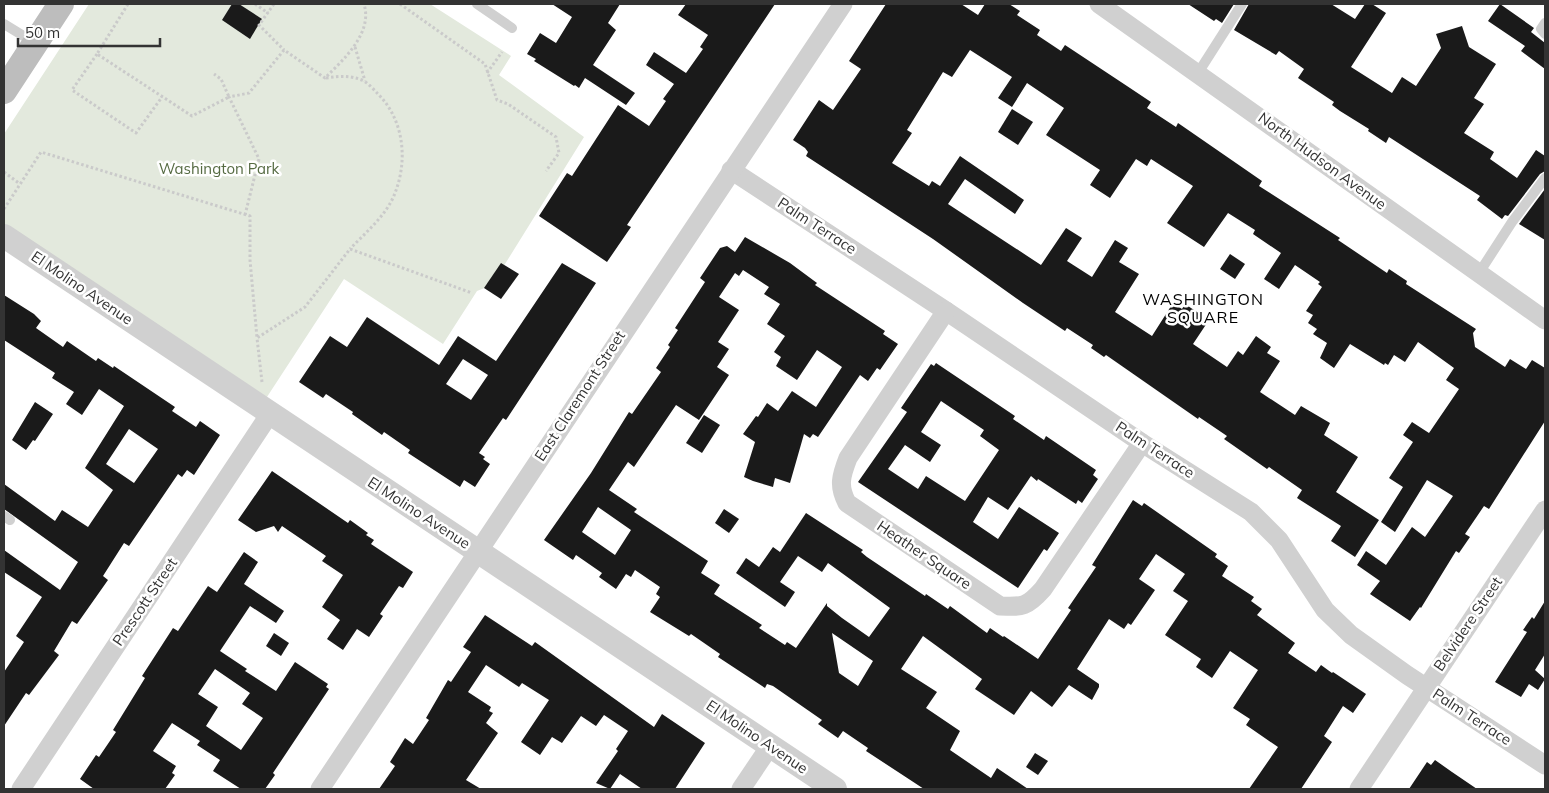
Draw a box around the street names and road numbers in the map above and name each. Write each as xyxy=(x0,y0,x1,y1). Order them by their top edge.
street label: North Hudson Avenue xyxy=(1255,108,1390,213)
street label: Palm Terrace xyxy=(774,193,860,258)
street label: El Molino Avenue xyxy=(28,247,137,329)
street label: East Claremont Street xyxy=(530,327,629,465)
street label: Palm Terrace xyxy=(1112,417,1198,482)
street label: El Molino Avenue xyxy=(364,472,474,553)
street label: Heather Square xyxy=(873,516,975,593)
street label: Prescott Street xyxy=(108,554,181,649)
street label: Belvidere Street xyxy=(1429,573,1506,674)
street label: Palm Terrace xyxy=(1429,684,1515,749)
street label: El Molino Avenue xyxy=(703,696,812,778)

